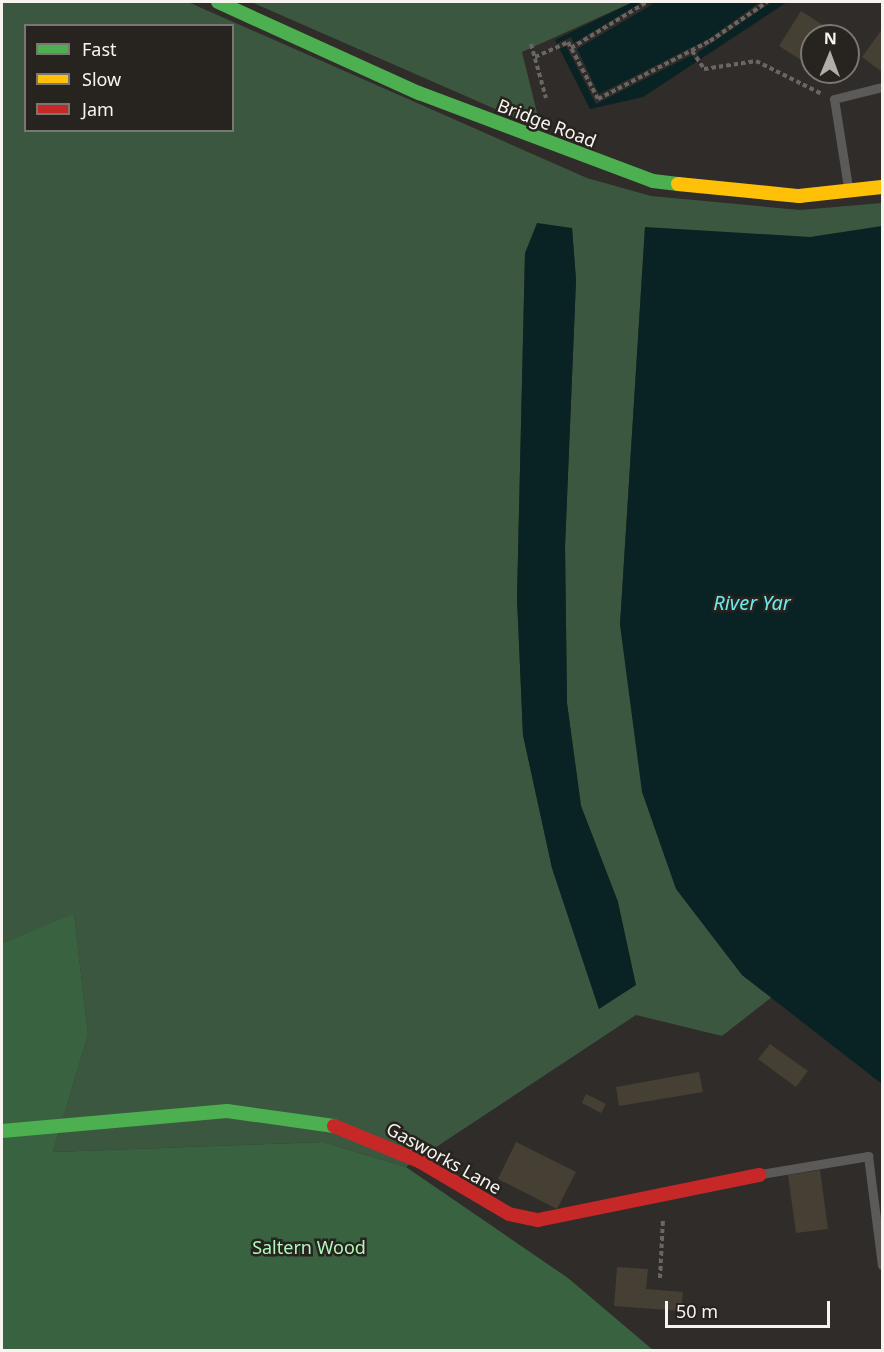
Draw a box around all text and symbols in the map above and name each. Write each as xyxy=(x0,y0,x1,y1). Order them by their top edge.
legend xyxy=(24,24,234,132)
north arrow xyxy=(800,24,860,84)
text: N xyxy=(824,27,837,49)
text: Fast xyxy=(82,37,117,61)
text: Slow xyxy=(82,67,121,91)
street label: Bridge Road xyxy=(495,94,599,152)
text: Jam xyxy=(82,97,114,121)
water label: River Yar xyxy=(713,590,791,614)
street label: Gasworks Lane xyxy=(383,1118,505,1198)
park label: Saltern Wood xyxy=(252,1236,366,1258)
scale bar xyxy=(668,1289,833,1327)
text: 50 m xyxy=(676,1299,718,1323)

